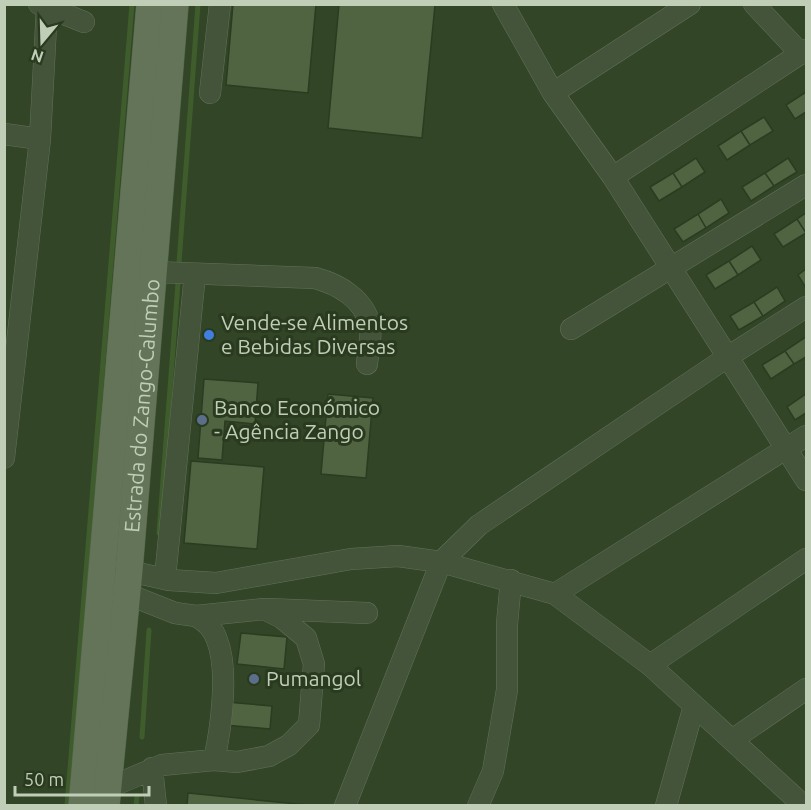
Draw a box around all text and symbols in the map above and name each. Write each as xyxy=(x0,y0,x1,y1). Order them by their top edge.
north arrow xyxy=(12,12,72,72)
text: N xyxy=(29,46,46,67)
street label: Estrada do Zango-Calumbo xyxy=(119,278,164,533)
place label: Vende-se Alimentos e Bebidas Diversas xyxy=(221,310,408,358)
marker: Vende-se Alimentos e Bebidas Diversas xyxy=(202,328,216,342)
place label: Banco Económico - Agência Zango xyxy=(214,395,380,443)
marker: Banco Económico - Agência Zango xyxy=(195,413,209,427)
place label: Pumangol xyxy=(266,666,361,690)
marker: Pumangol xyxy=(247,672,261,686)
scale bar xyxy=(15,759,148,797)
text: 50 m xyxy=(24,769,64,789)

